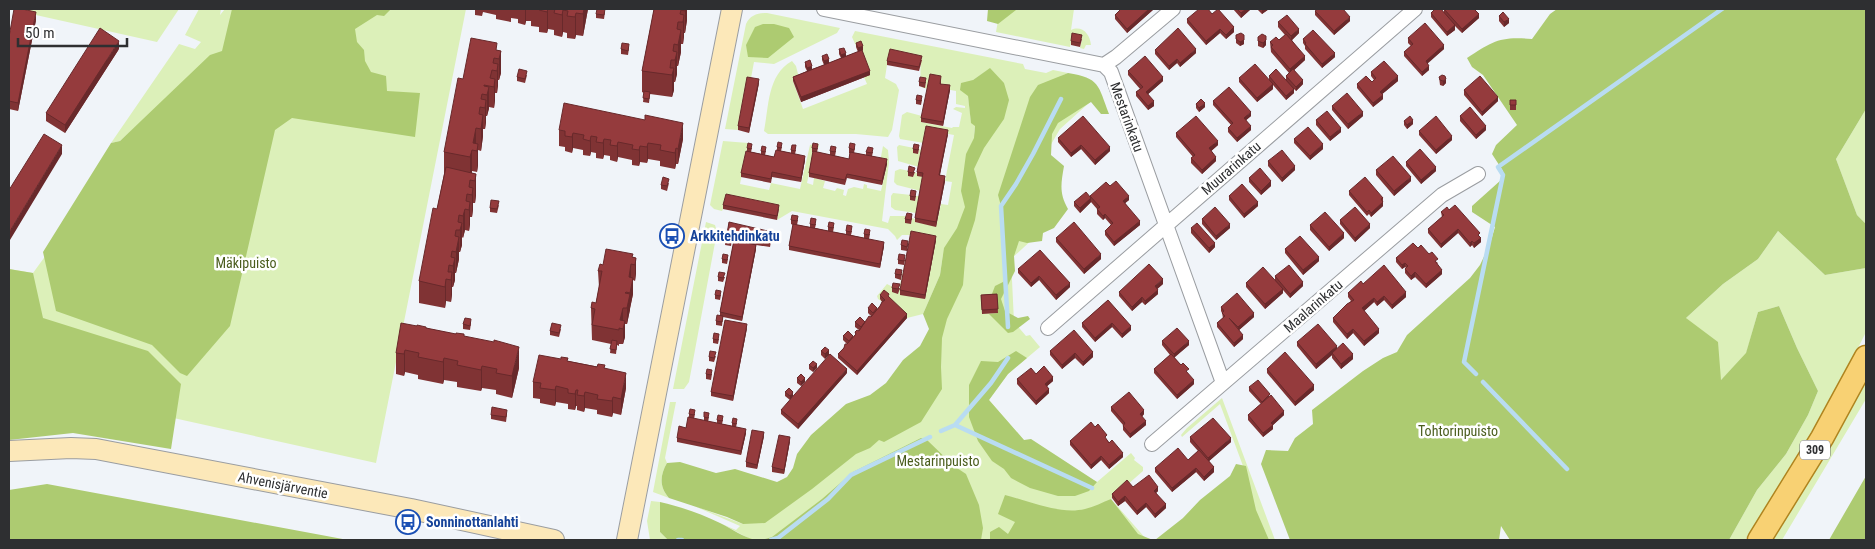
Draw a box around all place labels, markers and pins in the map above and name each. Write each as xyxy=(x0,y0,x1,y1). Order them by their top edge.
bus stop icon: Arkkitehdinkatu xyxy=(659,223,685,249)
place label: Arkkitehdinkatu xyxy=(690,228,780,244)
bus stop icon: Sonninottanlahti xyxy=(395,509,421,535)
place label: Sonninottanlahti xyxy=(426,514,519,530)

